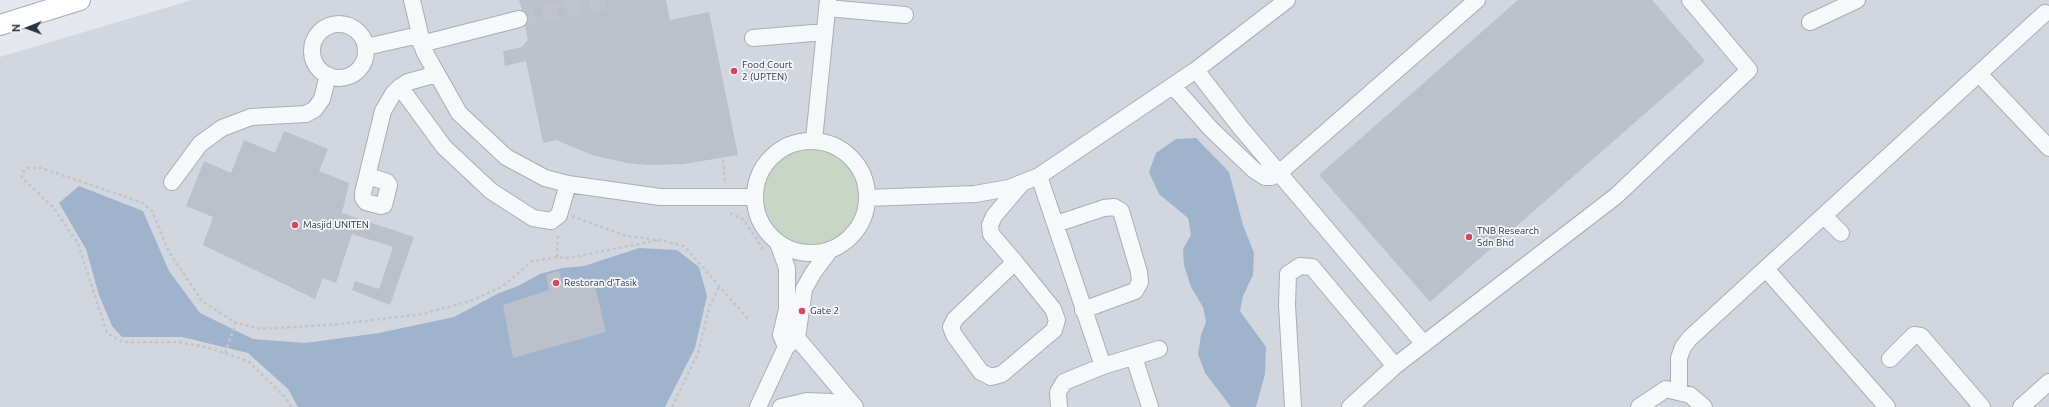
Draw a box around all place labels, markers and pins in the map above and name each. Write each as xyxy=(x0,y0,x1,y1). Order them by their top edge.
place label: Food Court 2 (UPTEN) xyxy=(742,59,792,82)
marker: Food Court 2 (UPTEN) xyxy=(729,66,739,76)
place label: Masjid UNITEN xyxy=(303,219,369,231)
marker: Masjid UNITEN xyxy=(290,220,300,230)
place label: TNB Research Sdn Bhd xyxy=(1477,225,1539,248)
marker: TNB Research Sdn Bhd xyxy=(1464,232,1474,242)
place label: Restoran d'Tasik xyxy=(564,277,637,289)
marker: Restoran d'Tasik xyxy=(551,278,561,288)
place label: Gate 2 xyxy=(810,305,839,317)
marker: Gate 2 xyxy=(797,306,807,316)

